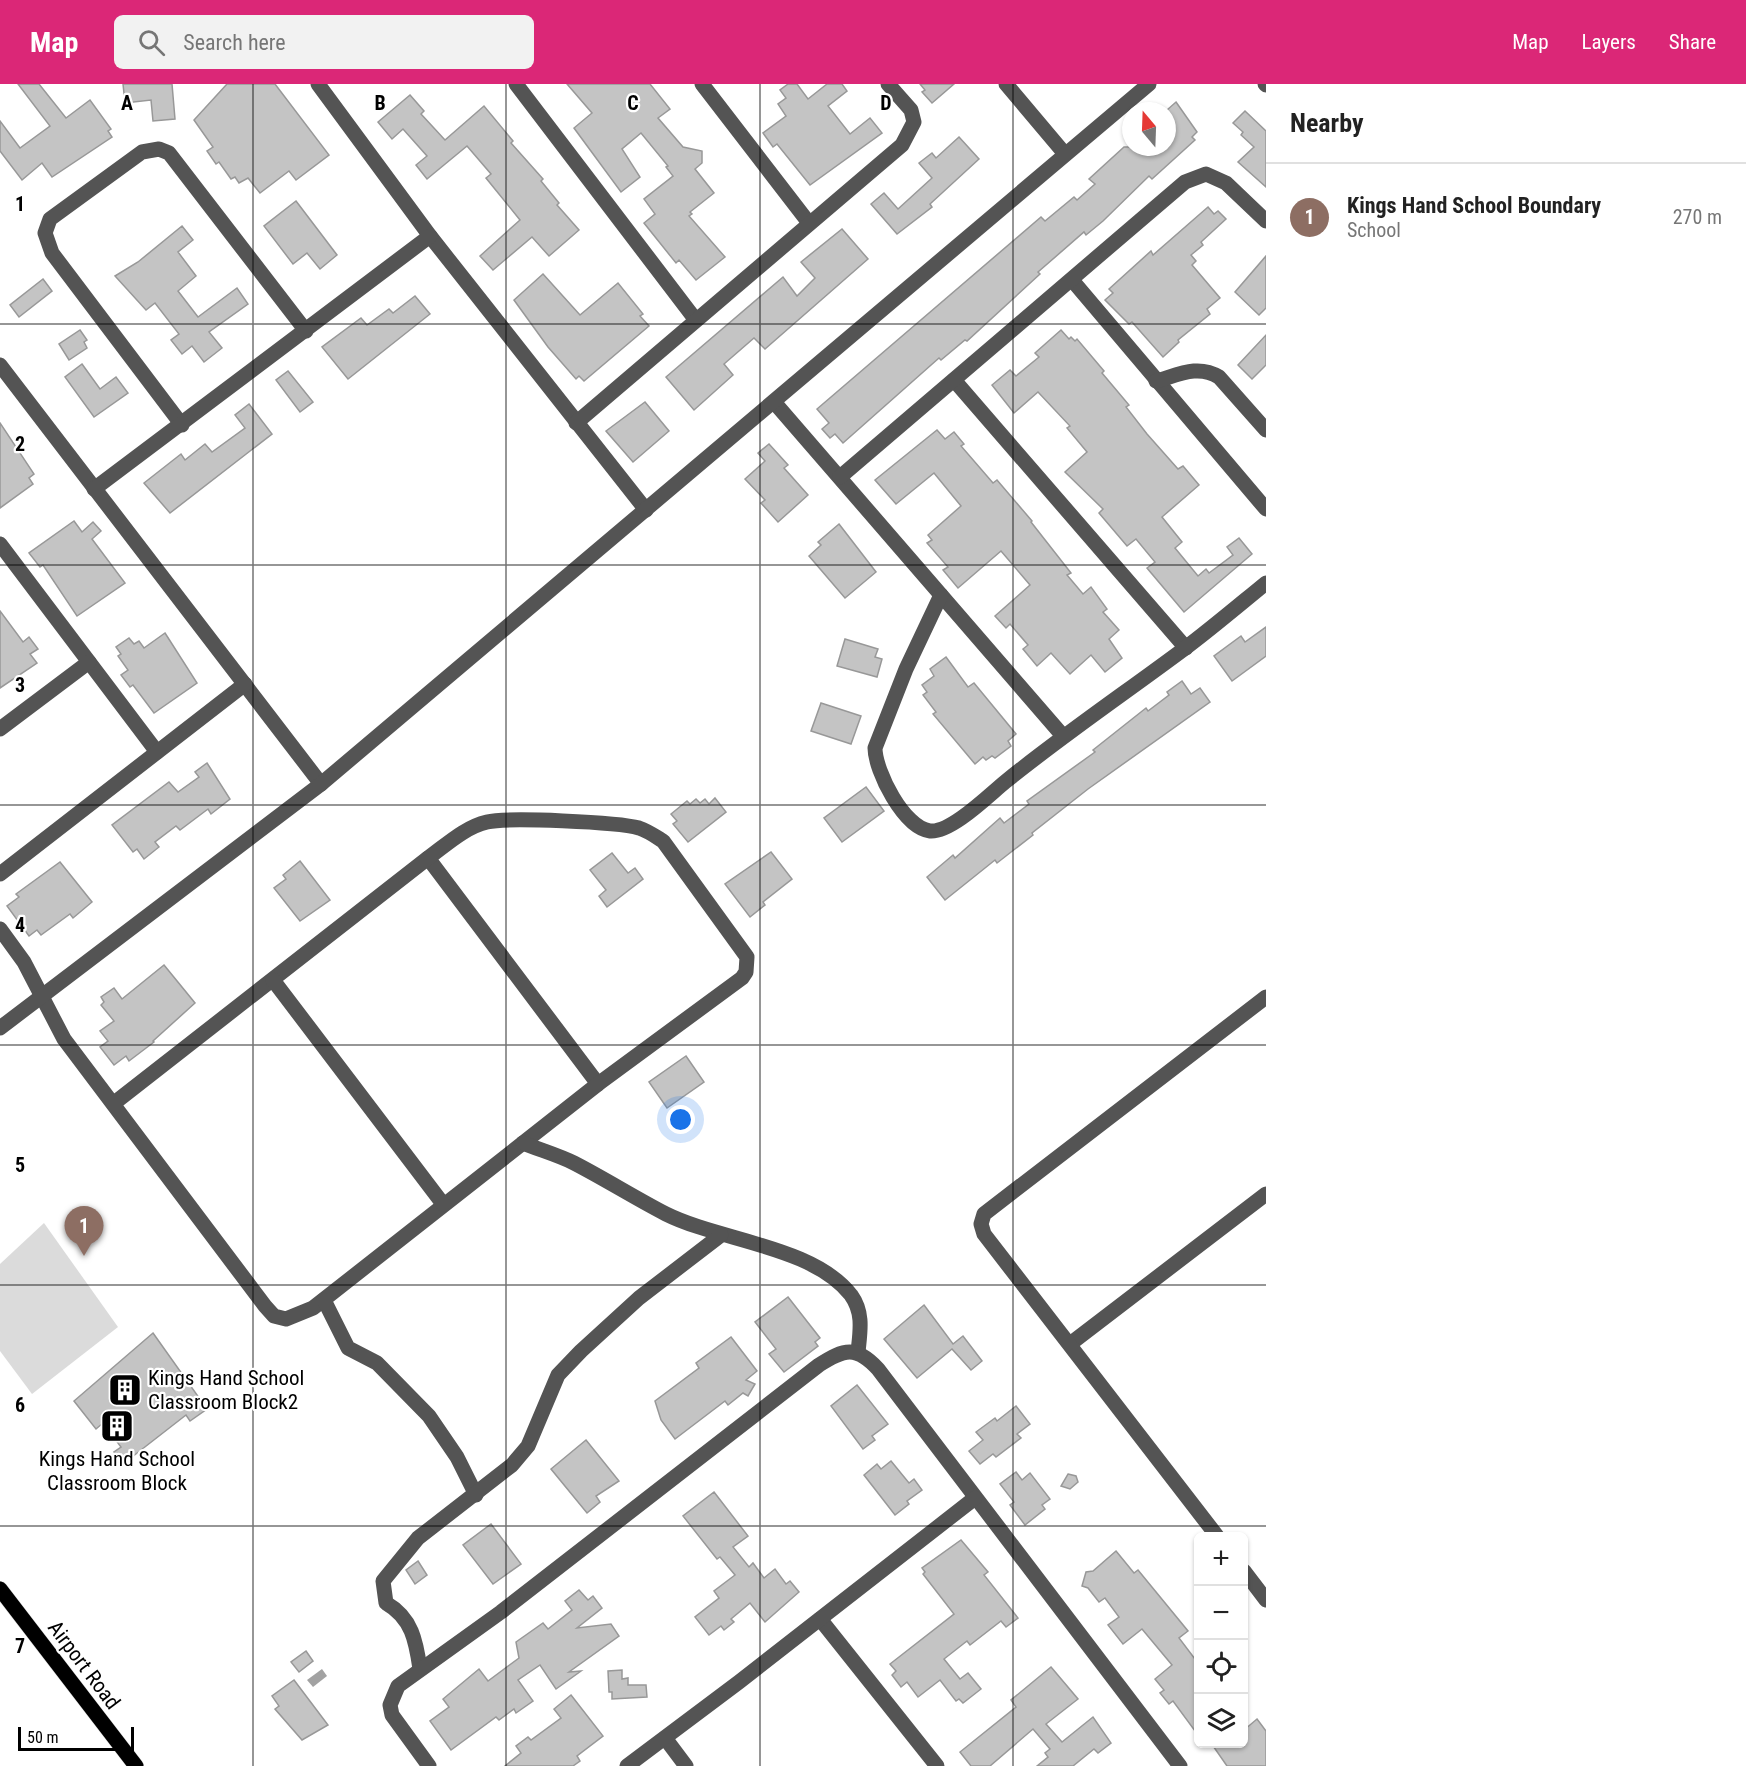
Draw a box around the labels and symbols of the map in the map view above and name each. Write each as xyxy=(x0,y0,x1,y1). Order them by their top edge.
text: A xyxy=(121,91,133,115)
text: B xyxy=(374,91,386,115)
text: C xyxy=(627,91,639,115)
text: D xyxy=(880,91,892,115)
north arrow xyxy=(1122,102,1176,156)
text: 1 xyxy=(15,192,25,216)
text: 2 xyxy=(15,432,25,456)
text: 3 xyxy=(15,673,25,697)
text: 4 xyxy=(15,913,25,937)
your location xyxy=(666,1105,695,1134)
text: 5 xyxy=(15,1153,25,1177)
pin: 1 xyxy=(64,1206,104,1256)
place label: Kings Hand School Classroom Block2 xyxy=(148,1366,304,1414)
building icon: Kings Hand School Classroom Block2 xyxy=(107,1372,143,1408)
text: 6 xyxy=(15,1393,25,1417)
building icon: Kings Hand School Classroom Block xyxy=(99,1408,135,1444)
place label: Kings Hand School Classroom Block xyxy=(39,1447,195,1495)
street label: Airport Road xyxy=(43,1616,125,1714)
text: 7 xyxy=(15,1634,25,1658)
scale bar xyxy=(18,1724,134,1752)

